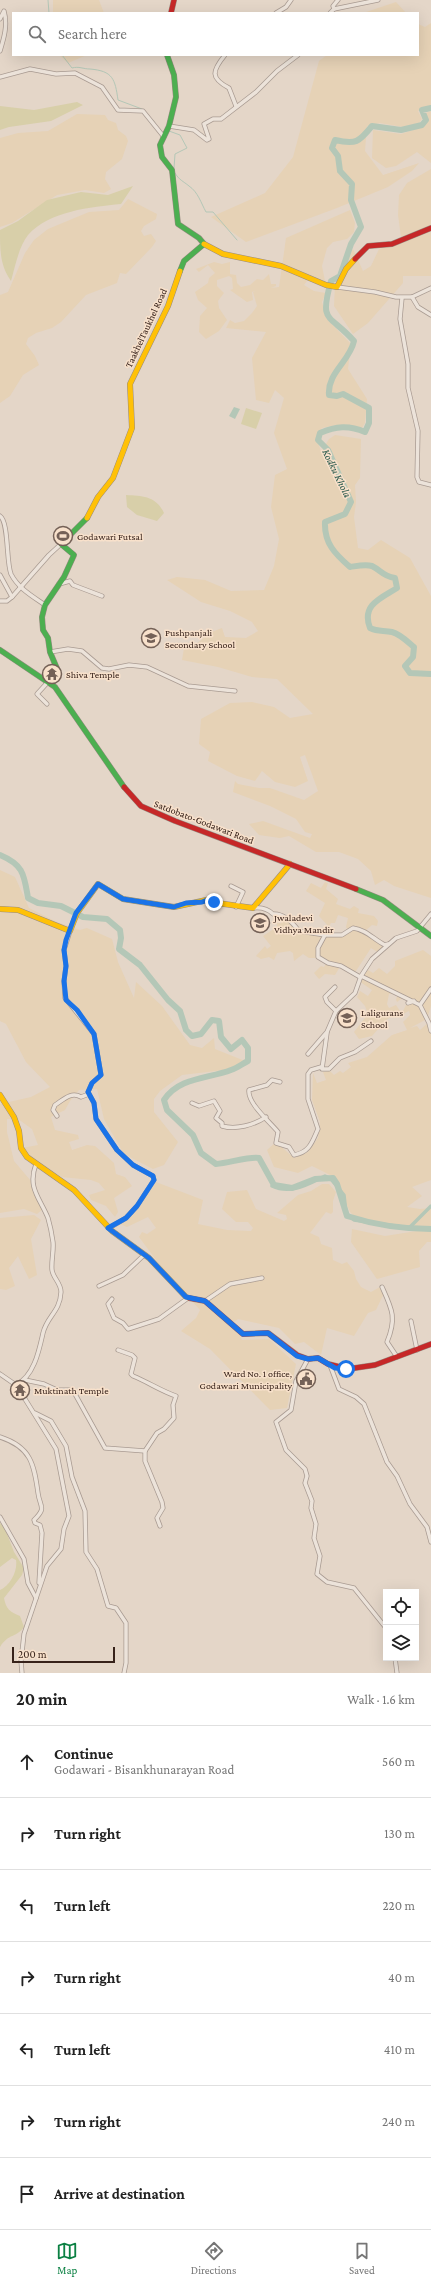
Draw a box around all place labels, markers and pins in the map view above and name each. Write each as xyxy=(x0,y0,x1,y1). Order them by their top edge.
sports icon: Godawari Futsal xyxy=(52,525,74,547)
place label: Godawari Futsal xyxy=(77,531,143,542)
school or university icon: Pushpanjali Secondary School xyxy=(140,627,162,649)
place label: Pushpanjali Secondary School xyxy=(165,627,236,650)
temple icon: Shiva Temple xyxy=(41,663,63,685)
place label: Shiva Temple xyxy=(66,669,120,680)
school or university icon: Jwaladevi Vidhya Mandir xyxy=(249,912,271,934)
place label: Jwaladevi Vidhya Mandir xyxy=(273,912,334,935)
school or university icon: Laligurans School xyxy=(336,1007,358,1029)
place label: Laligurans School xyxy=(361,1007,403,1030)
place label: Ward No. 1 office, Godawari Municipality xyxy=(200,1368,292,1391)
public building icon: Ward No. 1 office, Godawari Municipality xyxy=(295,1368,317,1390)
temple icon: Muktinath Temple xyxy=(9,1379,31,1401)
place label: Muktinath Temple xyxy=(34,1385,109,1396)

